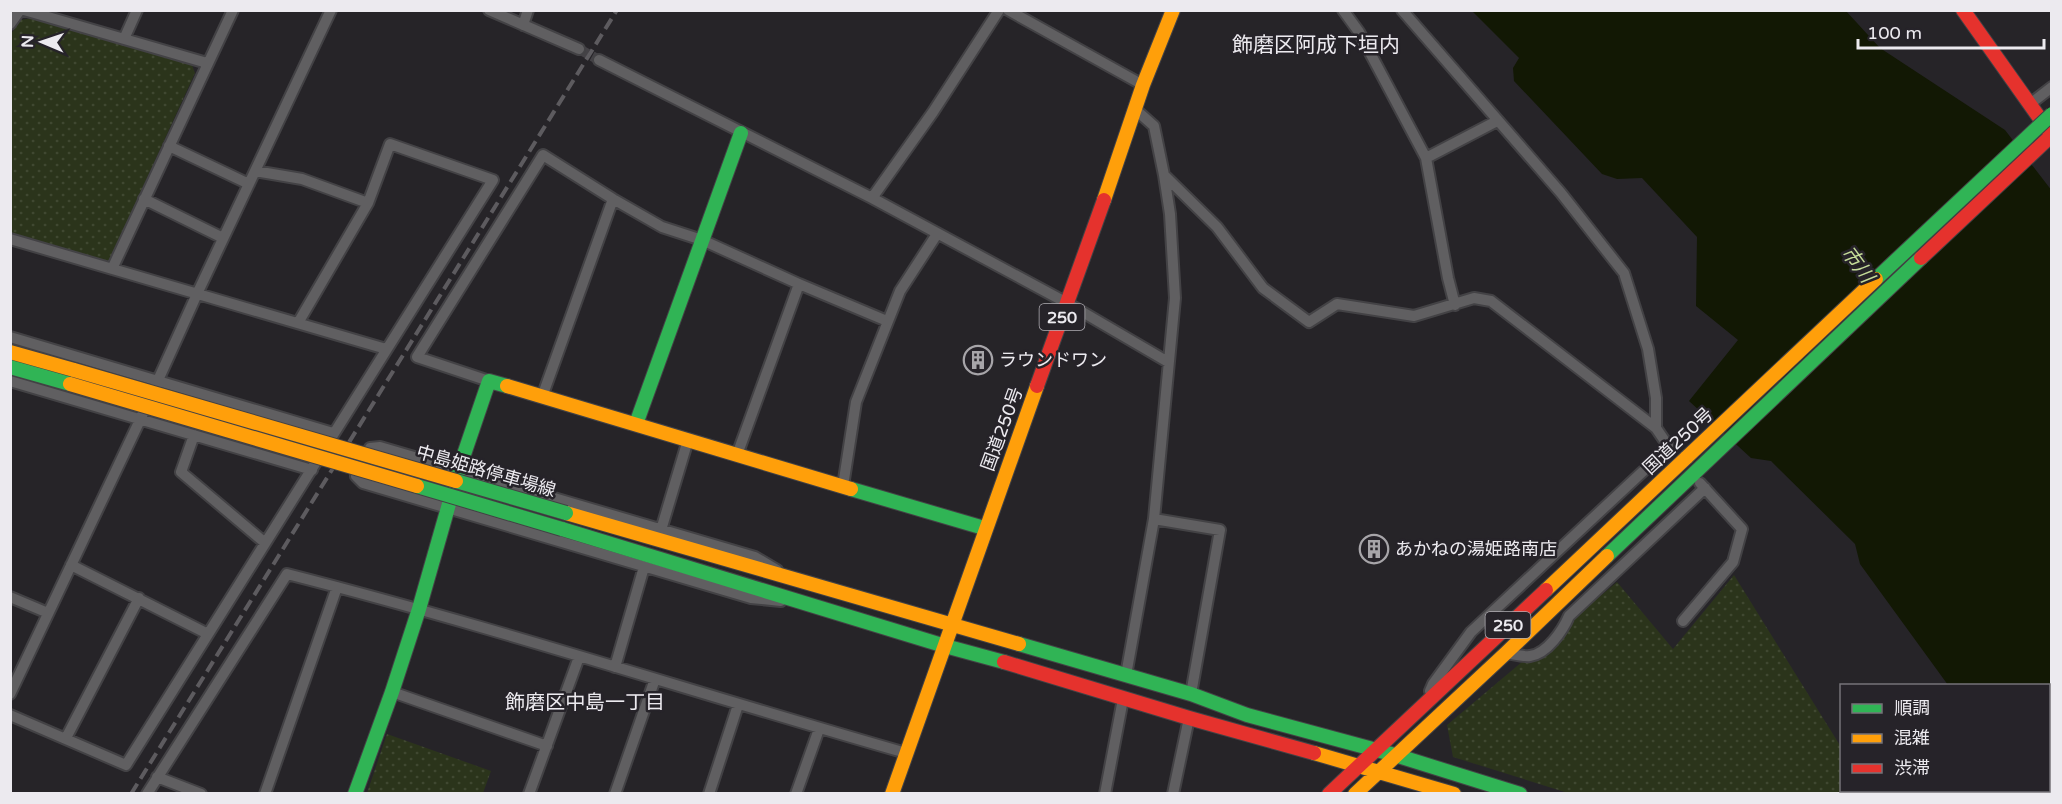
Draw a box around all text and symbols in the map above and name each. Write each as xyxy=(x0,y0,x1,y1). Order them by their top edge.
north arrow xyxy=(12,12,72,72)
scale bar xyxy=(1858,12,2044,50)
text: 100 m xyxy=(1867,22,1922,44)
district label: 飾磨区阿成下垣内 xyxy=(1232,33,1400,58)
text: N xyxy=(18,35,38,48)
water label: 市川 xyxy=(1836,241,1880,289)
road number: 250 xyxy=(1040,304,1084,330)
building icon: ラウンドワン xyxy=(962,344,994,376)
place label: ラウンドワン xyxy=(999,349,1107,371)
street label: 国道250号 xyxy=(977,384,1027,474)
street label: 国道250号 xyxy=(1638,403,1718,479)
street label: 中島姫路停車場線 xyxy=(414,441,558,501)
building icon: あかねの湯姫路南店 xyxy=(1358,533,1390,565)
place label: あかねの湯姫路南店 xyxy=(1395,538,1557,560)
road number: 250 xyxy=(1486,612,1530,638)
legend xyxy=(1840,684,2050,792)
district label: 飾磨区中島一丁目 xyxy=(505,691,665,715)
text: 順調 xyxy=(1894,697,1930,719)
text: 混雑 xyxy=(1894,727,1930,749)
text: 渋滞 xyxy=(1894,757,1930,779)

